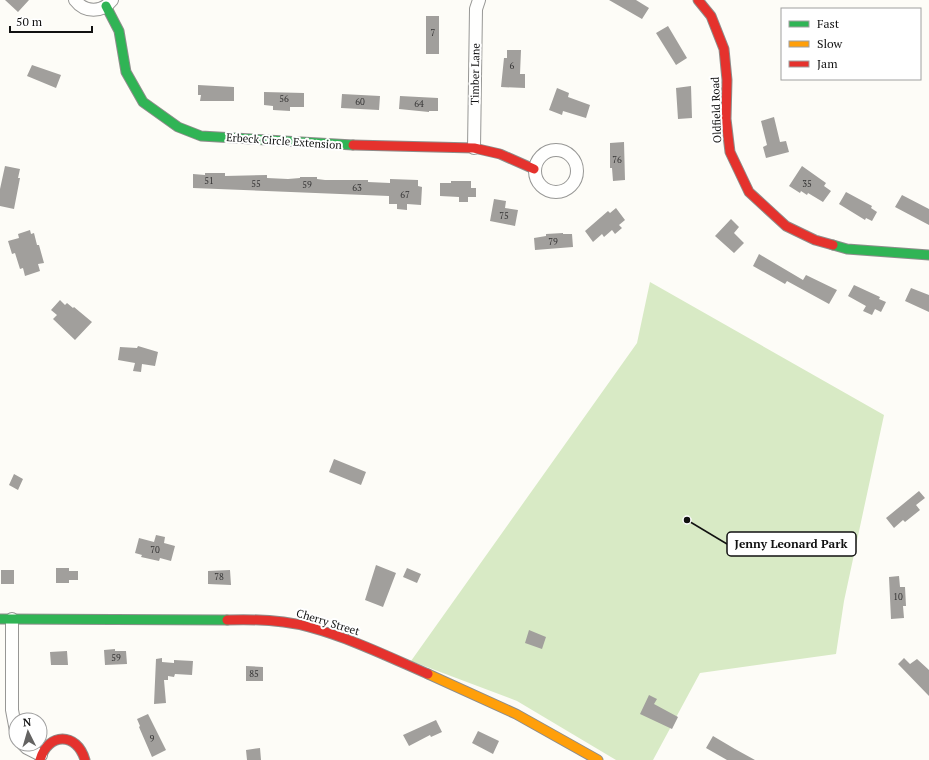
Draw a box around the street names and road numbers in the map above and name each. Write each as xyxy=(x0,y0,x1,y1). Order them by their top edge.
street label: Timber Lane xyxy=(467,43,483,105)
street label: Oldfield Road xyxy=(708,77,724,143)
street label: Erbeck Circle Extension xyxy=(226,130,343,152)
street label: Cherry Street xyxy=(295,606,361,638)

